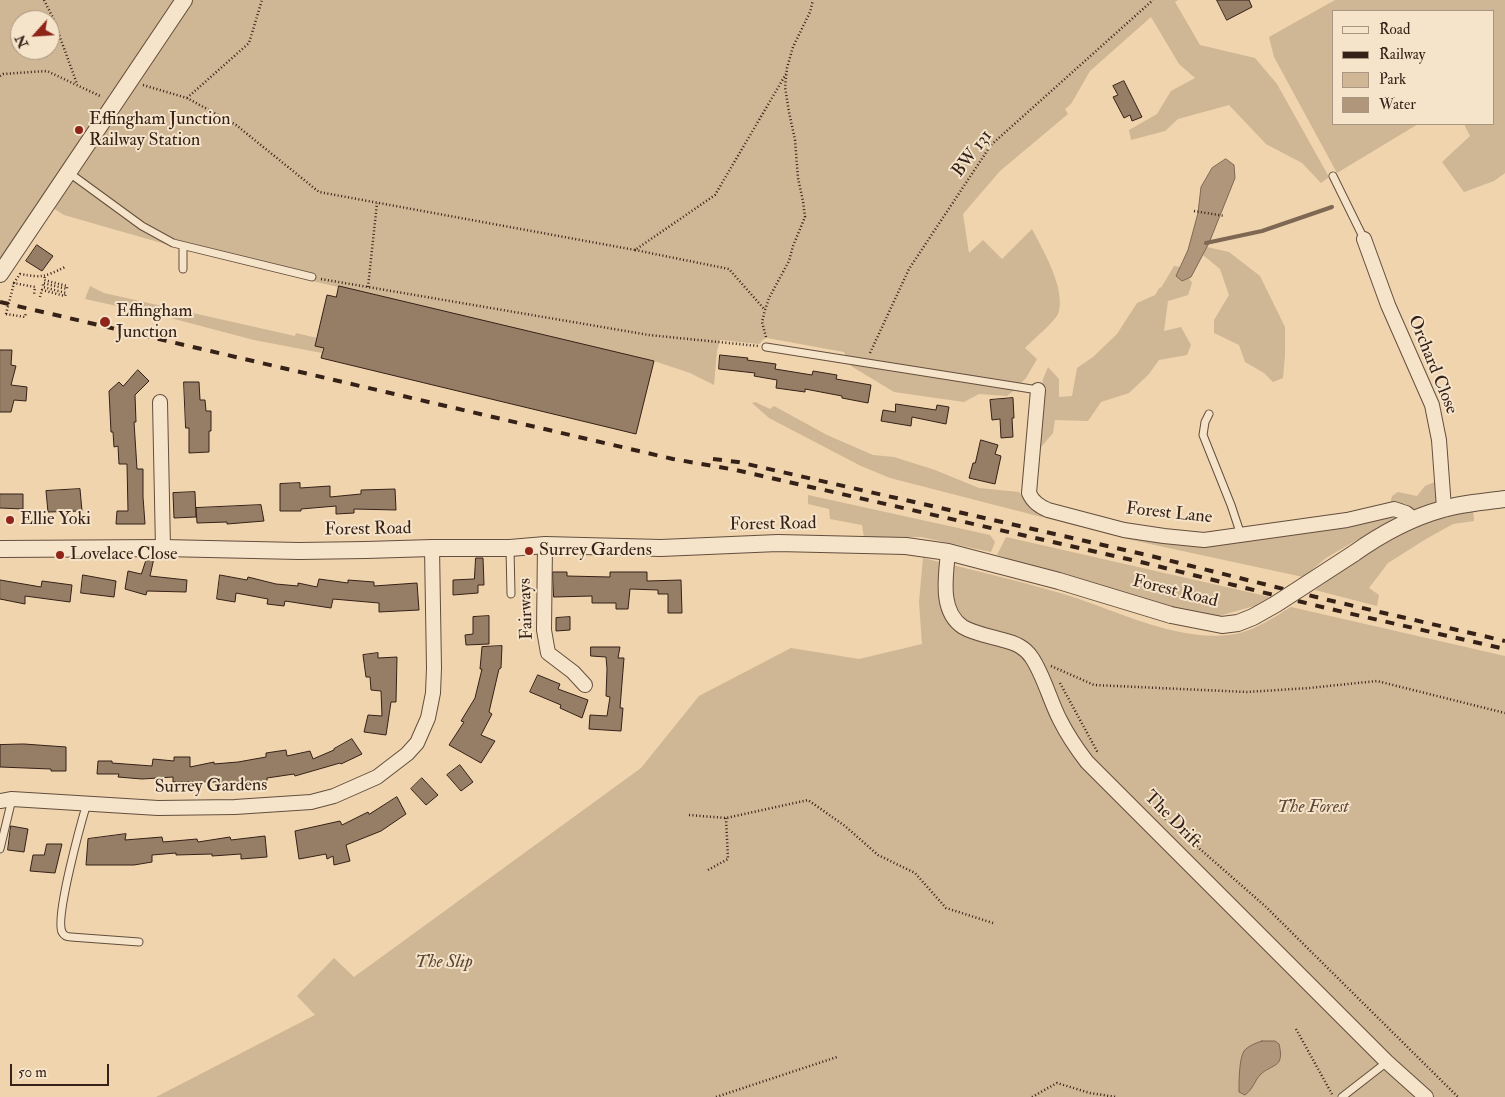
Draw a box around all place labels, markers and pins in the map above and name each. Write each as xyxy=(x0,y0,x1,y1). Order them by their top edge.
place label: Effingham Junction Railway Station xyxy=(89,109,230,152)
marker: Effingham Junction Railway Station xyxy=(73,124,85,136)
place label: Effingham Junction xyxy=(116,301,192,344)
marker: Effingham Junction xyxy=(98,315,112,329)
place label: Ellie Yoki xyxy=(20,509,91,531)
marker: Ellie Yoki xyxy=(4,514,16,526)
place label: Surrey Gardens xyxy=(539,540,652,562)
place label: Lovelace Close xyxy=(70,544,177,566)
marker: Surrey Gardens xyxy=(523,545,535,557)
marker: Lovelace Close xyxy=(54,549,66,561)

